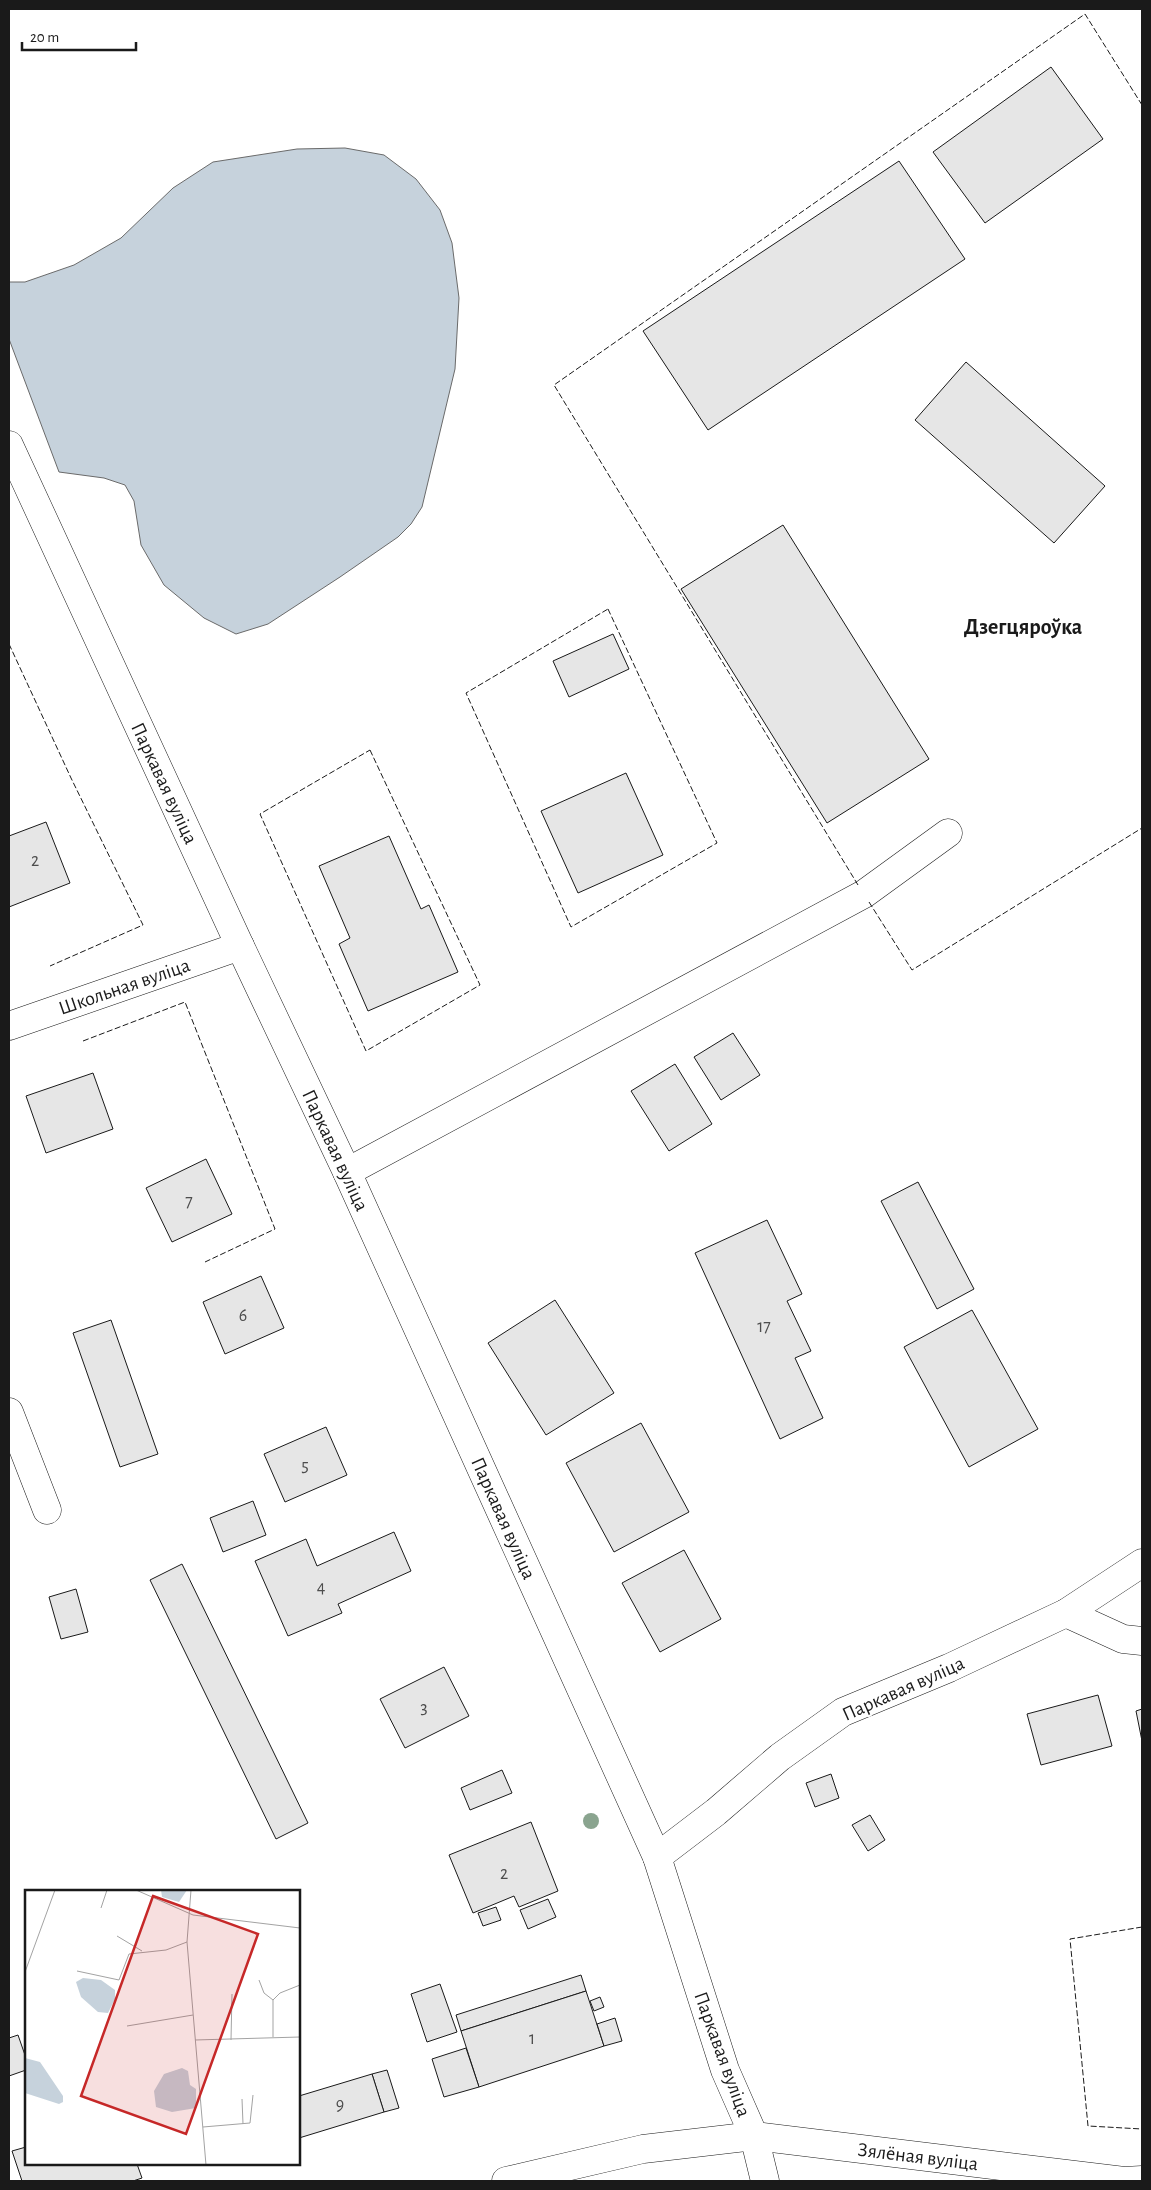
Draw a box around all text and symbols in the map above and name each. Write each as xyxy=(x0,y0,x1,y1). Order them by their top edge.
scale bar xyxy=(22,20,136,52)
text: 20 m xyxy=(30,30,59,45)
district label: Дзегцяроўка xyxy=(964,616,1082,639)
street label: Паркавая вуліца xyxy=(127,720,201,847)
house number: 2 xyxy=(31,852,39,870)
street label: Школьная вуліца xyxy=(56,955,193,1019)
street label: Паркавая вуліца xyxy=(298,1087,372,1214)
house number: 7 xyxy=(185,1193,193,1211)
house number: 6 xyxy=(239,1307,247,1325)
house number: 17 xyxy=(757,1318,771,1336)
street label: Паркавая вуліца xyxy=(467,1454,539,1583)
house number: 5 xyxy=(301,1457,309,1475)
house number: 4 xyxy=(317,1579,326,1597)
street label: Паркавая вуліца xyxy=(839,1653,968,1725)
house number: 3 xyxy=(420,1699,428,1717)
house number: 2 xyxy=(500,1865,508,1883)
inset map xyxy=(25,1890,300,2165)
street label: Паркавая вуліца xyxy=(690,1989,754,2120)
house number: 1 xyxy=(529,2030,535,2048)
house number: 9 xyxy=(336,2096,344,2114)
street label: Зялёная вуліца xyxy=(856,2140,979,2174)

